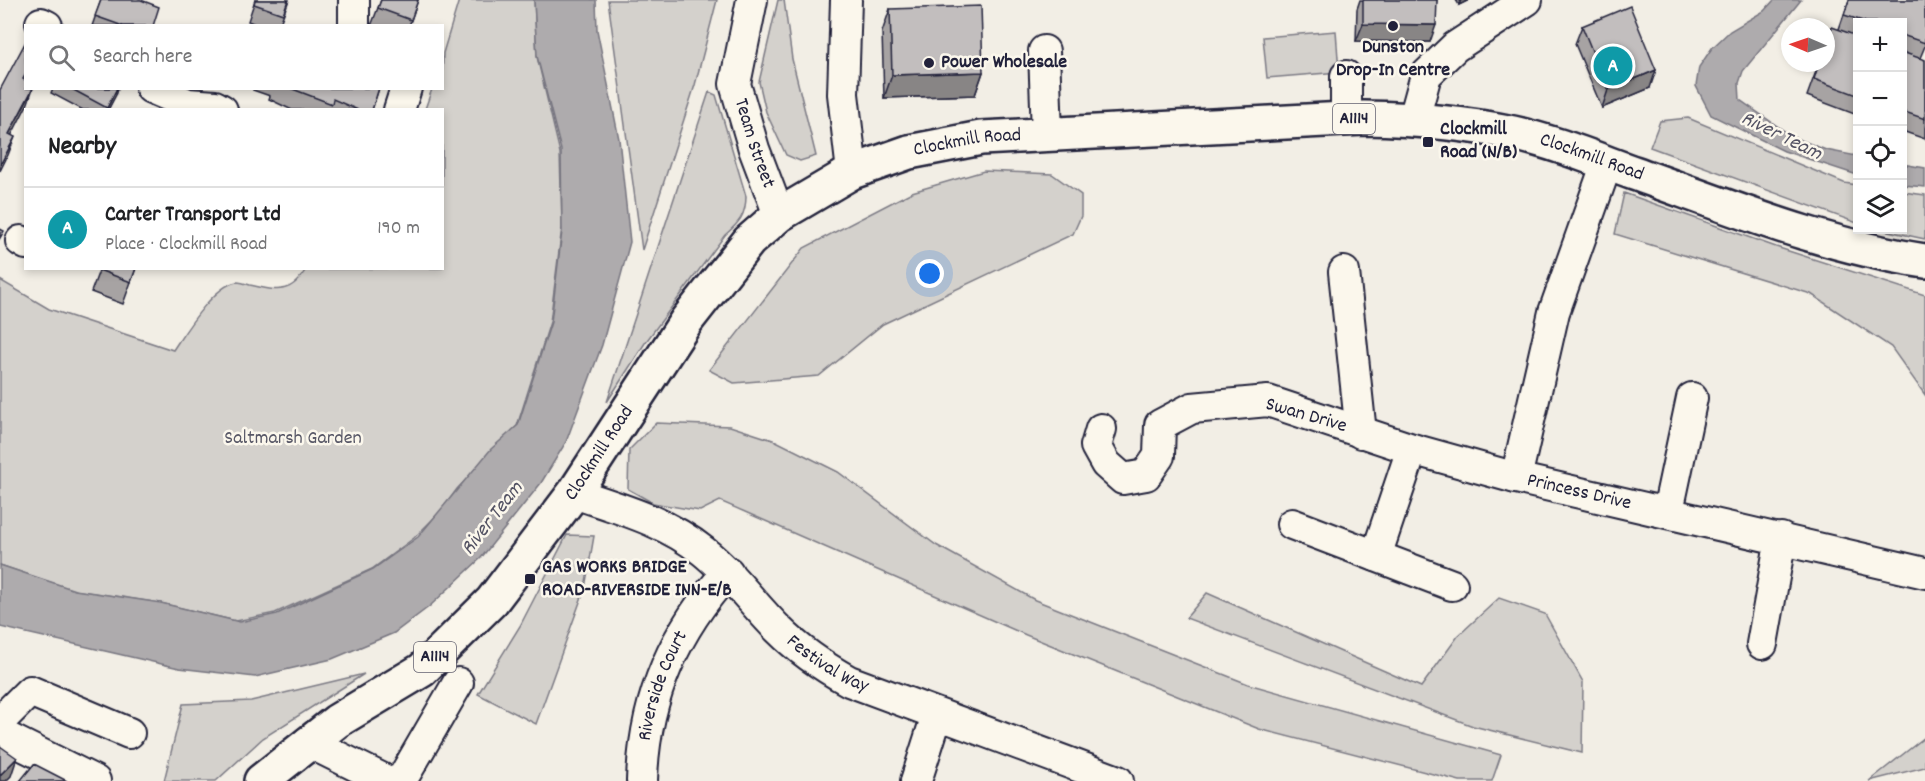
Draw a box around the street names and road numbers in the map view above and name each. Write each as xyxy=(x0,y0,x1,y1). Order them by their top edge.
street label: Team Street xyxy=(726,95,782,192)
road number: A1114 xyxy=(1333,104,1375,134)
street label: Clockmill Road xyxy=(911,122,1022,165)
street label: Clockmill Road xyxy=(1536,127,1647,189)
street label: Swan Drive xyxy=(1262,391,1350,441)
street label: Clockmill Road xyxy=(558,400,641,507)
street label: Princess Drive xyxy=(1524,467,1634,518)
street label: Riverside Court xyxy=(632,626,695,743)
street label: Festival Way xyxy=(780,629,873,701)
road number: A1114 xyxy=(414,642,456,672)

